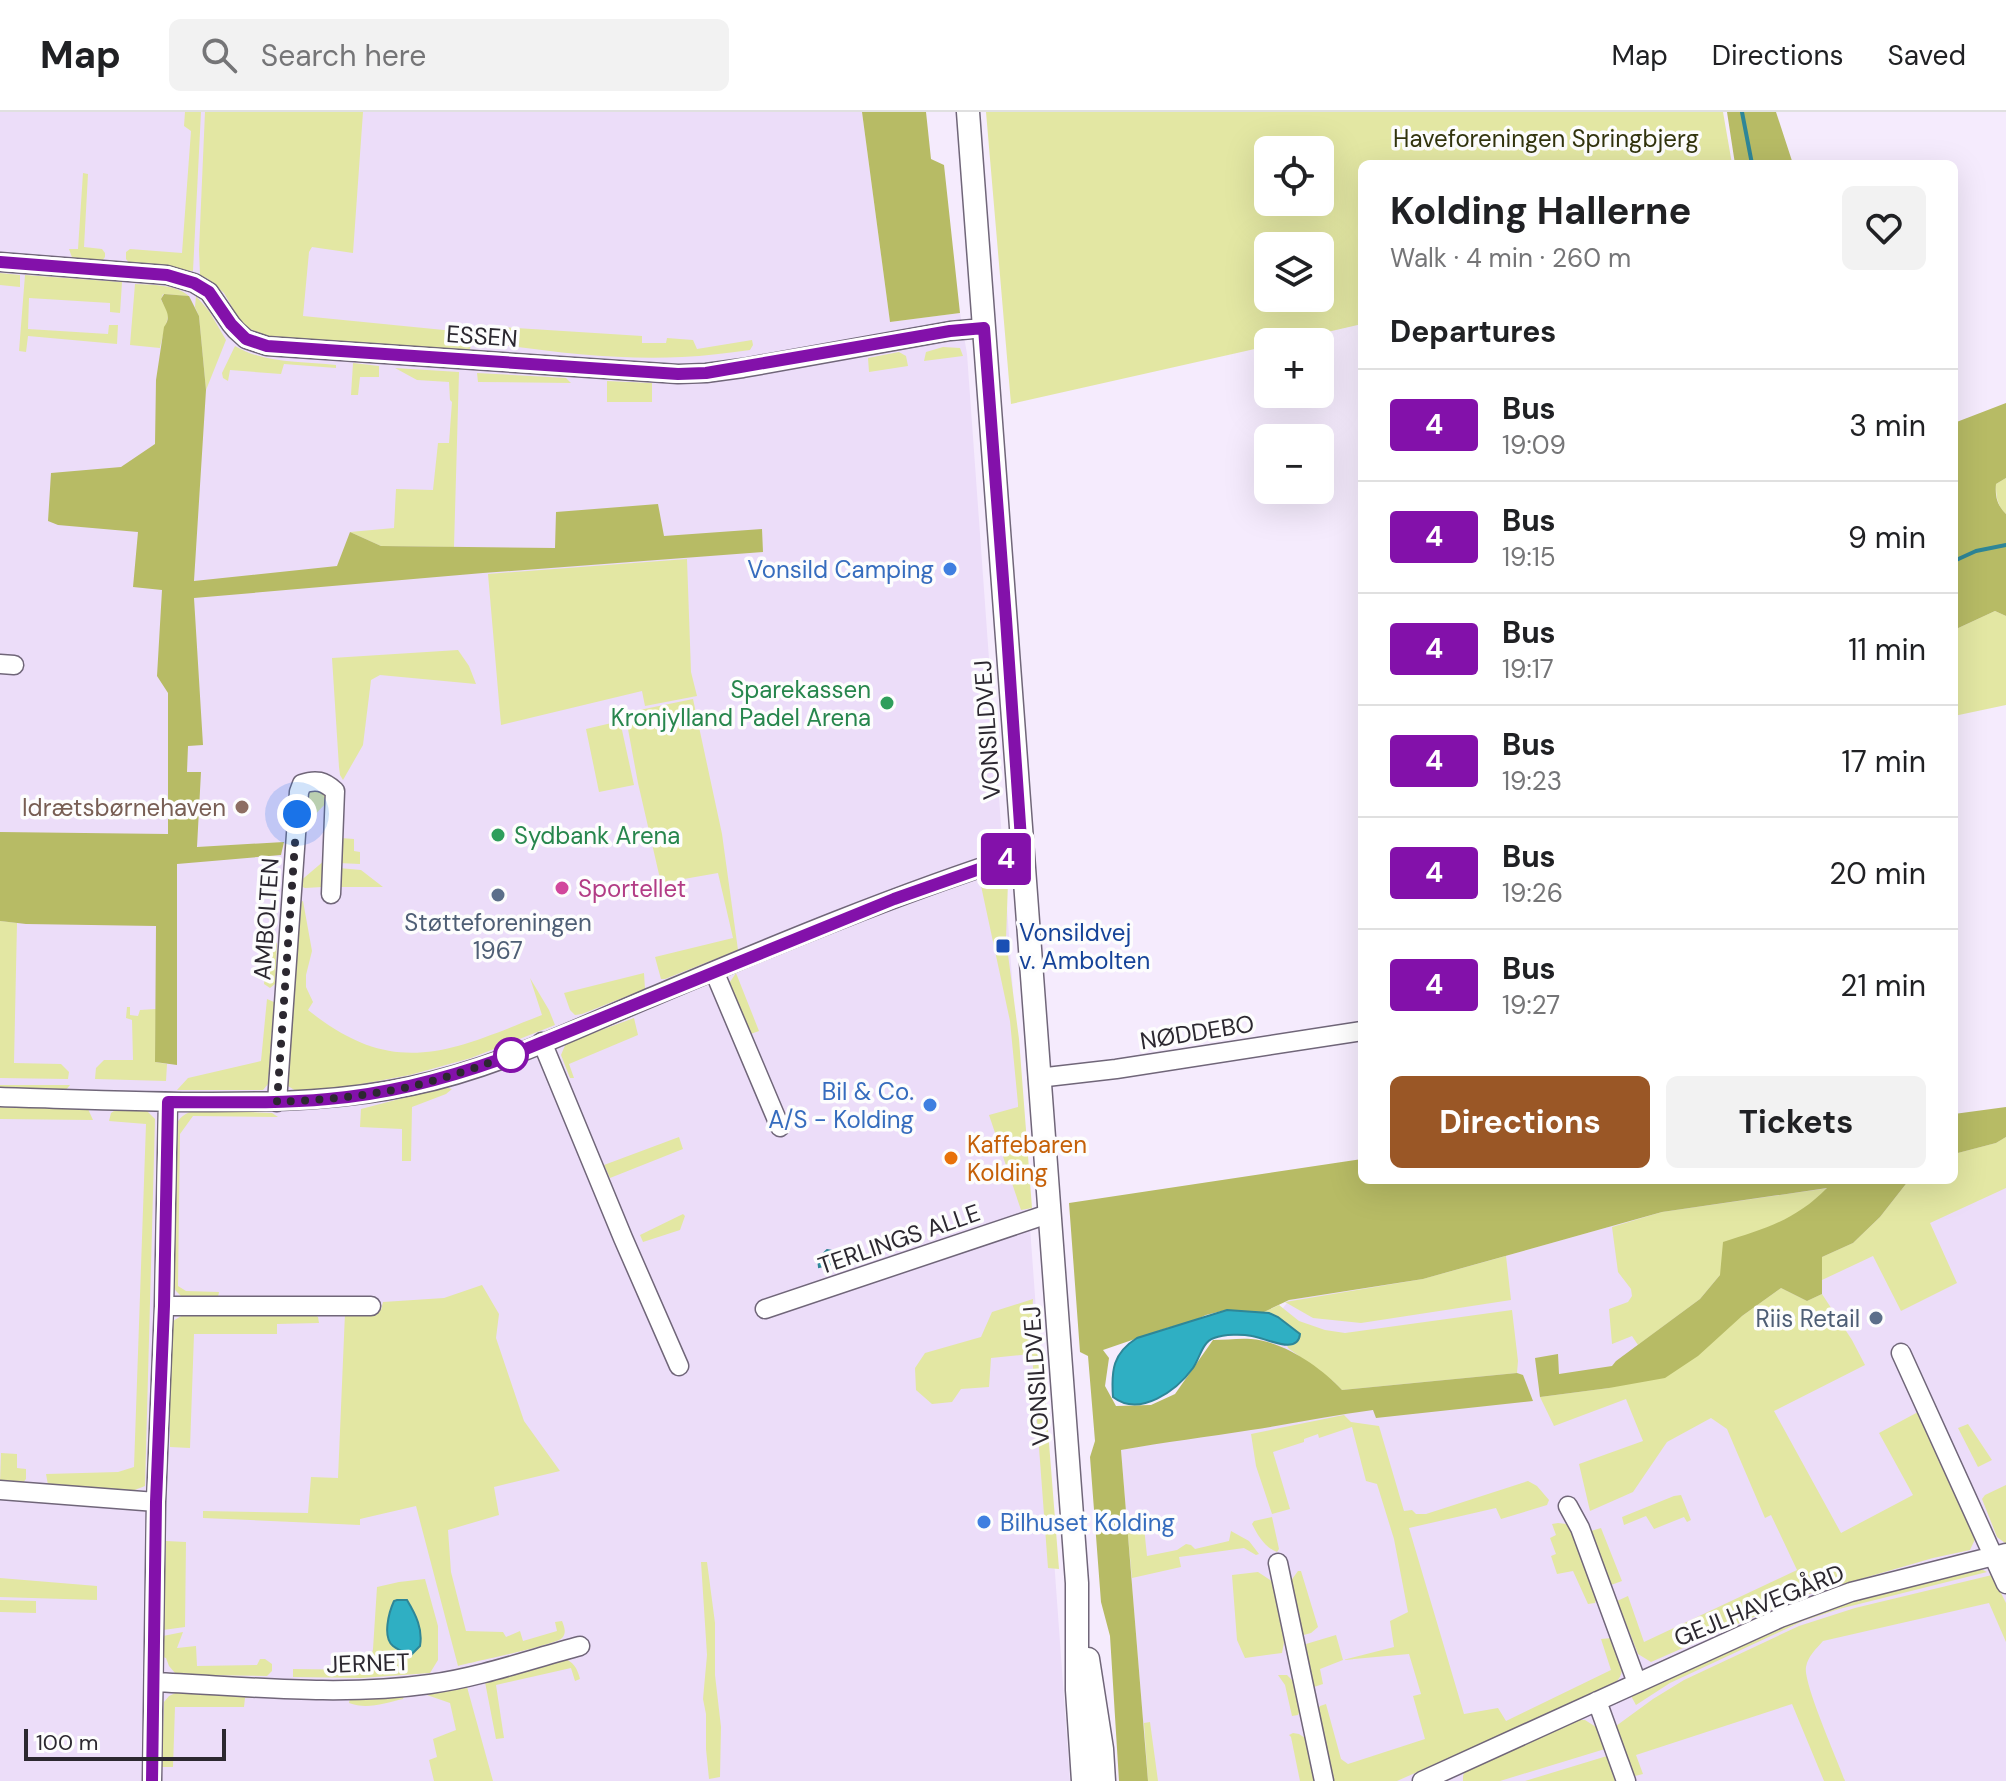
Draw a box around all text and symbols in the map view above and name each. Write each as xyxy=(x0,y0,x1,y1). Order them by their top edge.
search box xyxy=(169,19,729,91)
text: Map xyxy=(40,30,121,80)
icon: search xyxy=(197,33,241,77)
text: Search here xyxy=(261,36,426,75)
text: Map xyxy=(1611,37,1668,74)
text: Directions xyxy=(1712,37,1844,74)
text: Saved xyxy=(1888,37,1966,74)
park label: Haveforeningen Springbjerg xyxy=(1393,123,1699,154)
map controls xyxy=(1254,136,1334,504)
button: locate xyxy=(1254,136,1334,216)
text: Kolding Hallerne xyxy=(1390,186,1691,236)
button: heart xyxy=(1842,186,1926,270)
button: layers xyxy=(1254,232,1334,312)
text: Walk · 4 min · 260 m xyxy=(1390,241,1631,275)
text: Departures xyxy=(1390,312,1556,351)
street label: ESSEN xyxy=(445,318,519,354)
button: + xyxy=(1254,328,1334,408)
text: Bus xyxy=(1502,389,1556,428)
text: 4 xyxy=(1425,406,1443,443)
text: 3 min xyxy=(1849,406,1926,445)
button: − xyxy=(1254,424,1334,504)
text: 19:09 xyxy=(1502,428,1566,462)
text: Bus xyxy=(1502,501,1556,540)
text: 4 xyxy=(1425,518,1443,555)
text: 9 min xyxy=(1848,518,1926,557)
text: 19:15 xyxy=(1502,540,1556,574)
place label: Vonsild Camping xyxy=(747,554,934,585)
marker: Vonsild Camping xyxy=(941,560,959,578)
text: Bus xyxy=(1502,613,1556,652)
text: 4 xyxy=(1425,630,1443,667)
text: 11 min xyxy=(1848,630,1926,669)
text: 19:17 xyxy=(1502,652,1554,686)
street label: VONSILDVEJ xyxy=(967,659,1007,801)
place label: Sparekassen Kronjylland Padel Arena xyxy=(611,674,871,733)
marker: Sparekassen Kronjylland Padel Arena xyxy=(878,694,896,712)
text: Bus xyxy=(1502,725,1556,764)
text: 4 xyxy=(1425,742,1443,779)
text: 17 min xyxy=(1841,742,1926,781)
text: 19:23 xyxy=(1502,764,1562,798)
place label: Idrætsbørnehaven xyxy=(22,792,226,823)
your location xyxy=(277,794,317,834)
marker: Idrætsbørnehaven xyxy=(233,798,251,816)
place label: Sydbank Arena xyxy=(514,820,680,851)
marker: Sydbank Arena xyxy=(489,826,507,844)
line badge: 4 xyxy=(980,833,1032,885)
text: Bus xyxy=(1502,837,1556,876)
text: 4 xyxy=(997,840,1015,877)
text: 4 xyxy=(1425,854,1443,891)
text: 20 min xyxy=(1829,854,1926,893)
street label: AMBOLTEN xyxy=(246,857,286,981)
place label: Sportellet xyxy=(578,873,686,904)
text: 19:26 xyxy=(1502,876,1563,910)
marker: Sportellet xyxy=(553,879,571,897)
marker: Støtteforeningen 1967 xyxy=(489,886,507,904)
place label: Støtteforeningen 1967 xyxy=(404,907,592,966)
place label: Vonsildvej v. Ambolten xyxy=(1019,917,1150,976)
marker: Vonsildvej v. Ambolten xyxy=(994,937,1012,955)
text: Bus xyxy=(1502,949,1556,988)
text: 4 xyxy=(1425,966,1443,1003)
text: 21 min xyxy=(1840,966,1926,1005)
text: 19:27 xyxy=(1502,988,1560,1022)
street label: NØDDEBO xyxy=(1138,1008,1256,1056)
unlabelled marker xyxy=(494,1038,528,1072)
place label: Bil & Co. A/S - Kolding xyxy=(768,1076,914,1135)
button: Directions xyxy=(1390,1076,1650,1168)
button: Tickets xyxy=(1666,1076,1926,1168)
marker: Bil & Co. A/S - Kolding xyxy=(921,1096,939,1114)
place label: Kaffebaren Kolding xyxy=(967,1129,1087,1188)
marker: Kaffebaren Kolding xyxy=(942,1149,960,1167)
street label: TERLINGS ALLE xyxy=(814,1197,984,1281)
place label: Riis Retail xyxy=(1755,1303,1860,1334)
street label: VONSILDVEJ xyxy=(1016,1305,1056,1447)
marker: Riis Retail xyxy=(1867,1309,1885,1327)
place label: Bilhuset Kolding xyxy=(1000,1507,1175,1538)
marker: Bilhuset Kolding xyxy=(975,1513,993,1531)
street label: GEJLHAVEGÅRD xyxy=(1669,1557,1849,1653)
street label: JERNET xyxy=(326,1646,410,1680)
scale bar xyxy=(24,1725,226,1761)
text: 100 m xyxy=(36,1728,98,1757)

